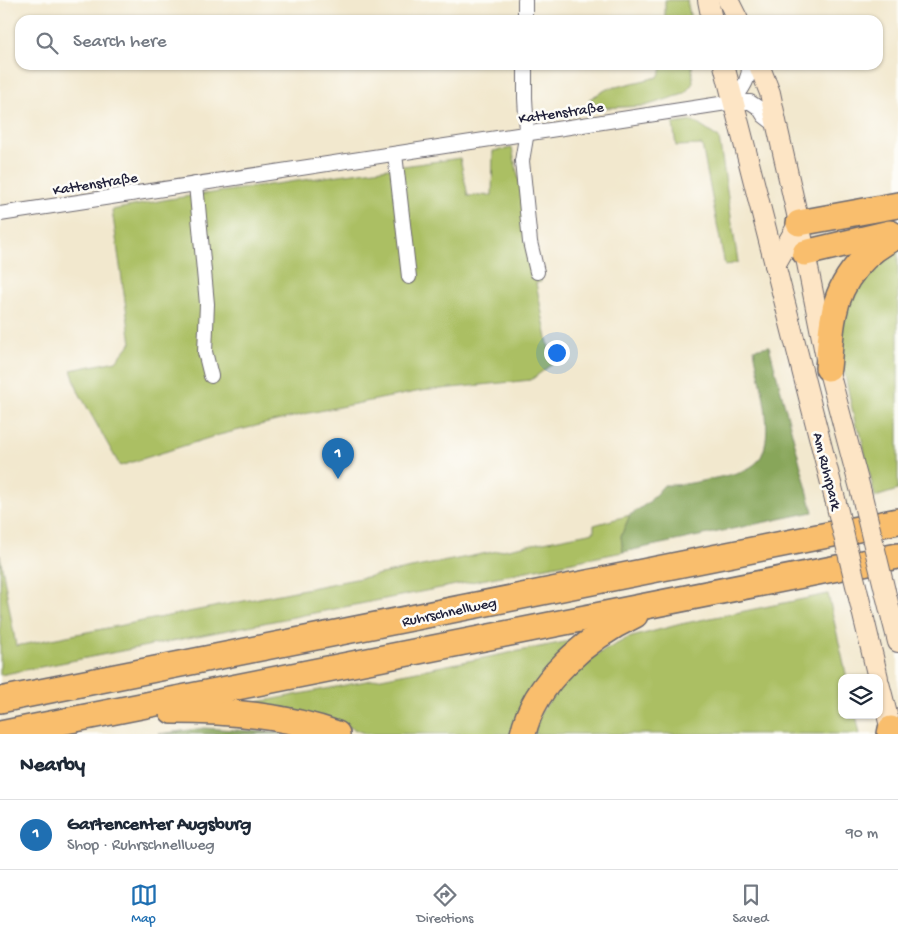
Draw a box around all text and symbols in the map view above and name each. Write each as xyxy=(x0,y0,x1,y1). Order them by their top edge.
search box xyxy=(15,15,883,70)
icon: search xyxy=(33,29,61,57)
text: Search here xyxy=(73,31,167,54)
street label: Kattenstraße xyxy=(518,99,605,129)
street label: Kattenstraße xyxy=(52,169,139,201)
your location xyxy=(544,340,570,366)
street label: Am Ruhrpark xyxy=(808,431,845,513)
pin: 1 xyxy=(322,438,354,479)
street label: Ruhrschnellweg xyxy=(400,594,498,632)
map controls xyxy=(838,674,883,719)
button: layers xyxy=(838,674,883,719)
text: Nearby xyxy=(20,754,85,779)
text: Gartencenter Augsburg xyxy=(67,814,251,837)
text: 1 xyxy=(33,825,39,844)
text: 90 m xyxy=(846,825,878,844)
text: Shop · Ruhrschnellweg xyxy=(67,837,215,856)
tab: Map xyxy=(130,881,158,928)
tab: Directions xyxy=(417,881,474,928)
tab: Saved xyxy=(733,881,768,928)

